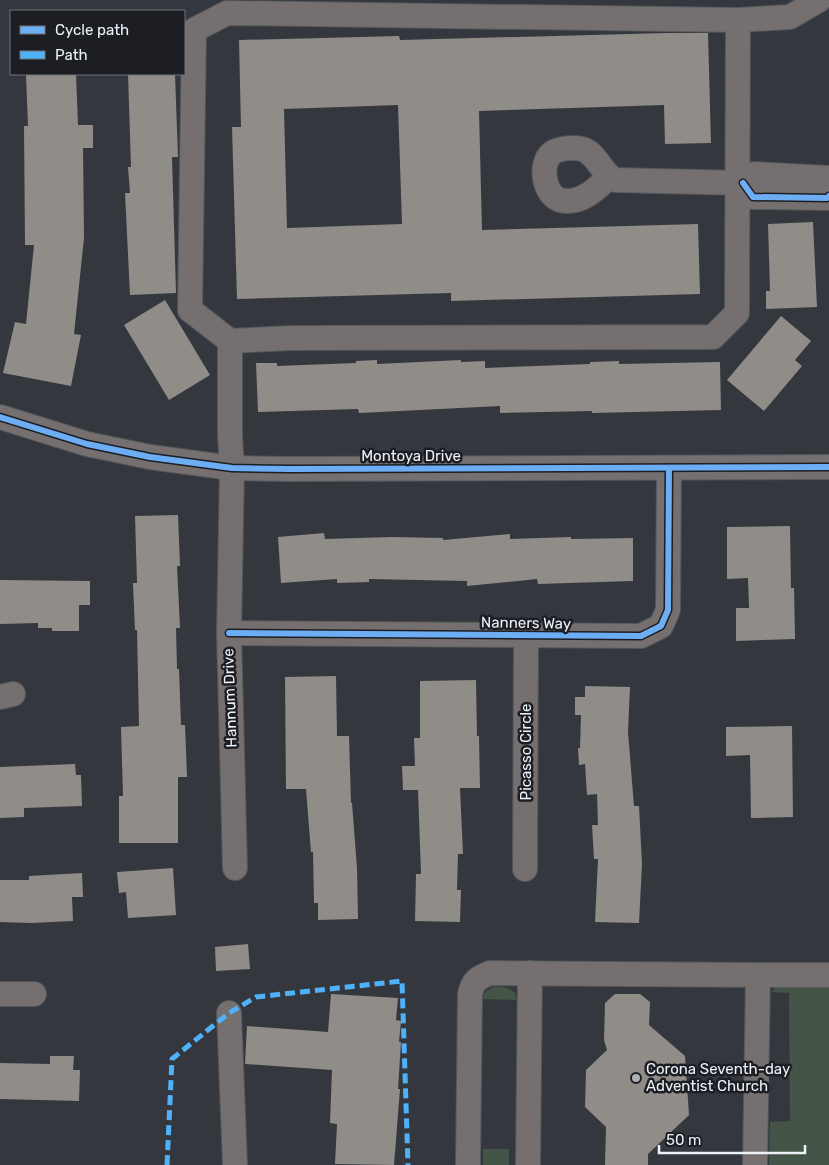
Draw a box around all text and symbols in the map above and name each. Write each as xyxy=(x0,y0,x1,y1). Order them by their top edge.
legend xyxy=(10,10,185,75)
text: Cycle path xyxy=(55,21,129,39)
text: Path xyxy=(55,46,88,64)
street label: Montoya Drive xyxy=(361,447,461,465)
street label: Nanners Way xyxy=(481,613,571,633)
street label: Hannum Drive xyxy=(219,648,241,748)
street label: Picasso Circle xyxy=(517,704,535,800)
place label: Corona Seventh-day Adventist Church xyxy=(646,1060,790,1095)
marker: Corona Seventh-day Adventist Church xyxy=(630,1072,642,1084)
scale bar xyxy=(659,1122,805,1154)
text: 50 m xyxy=(666,1131,701,1149)

